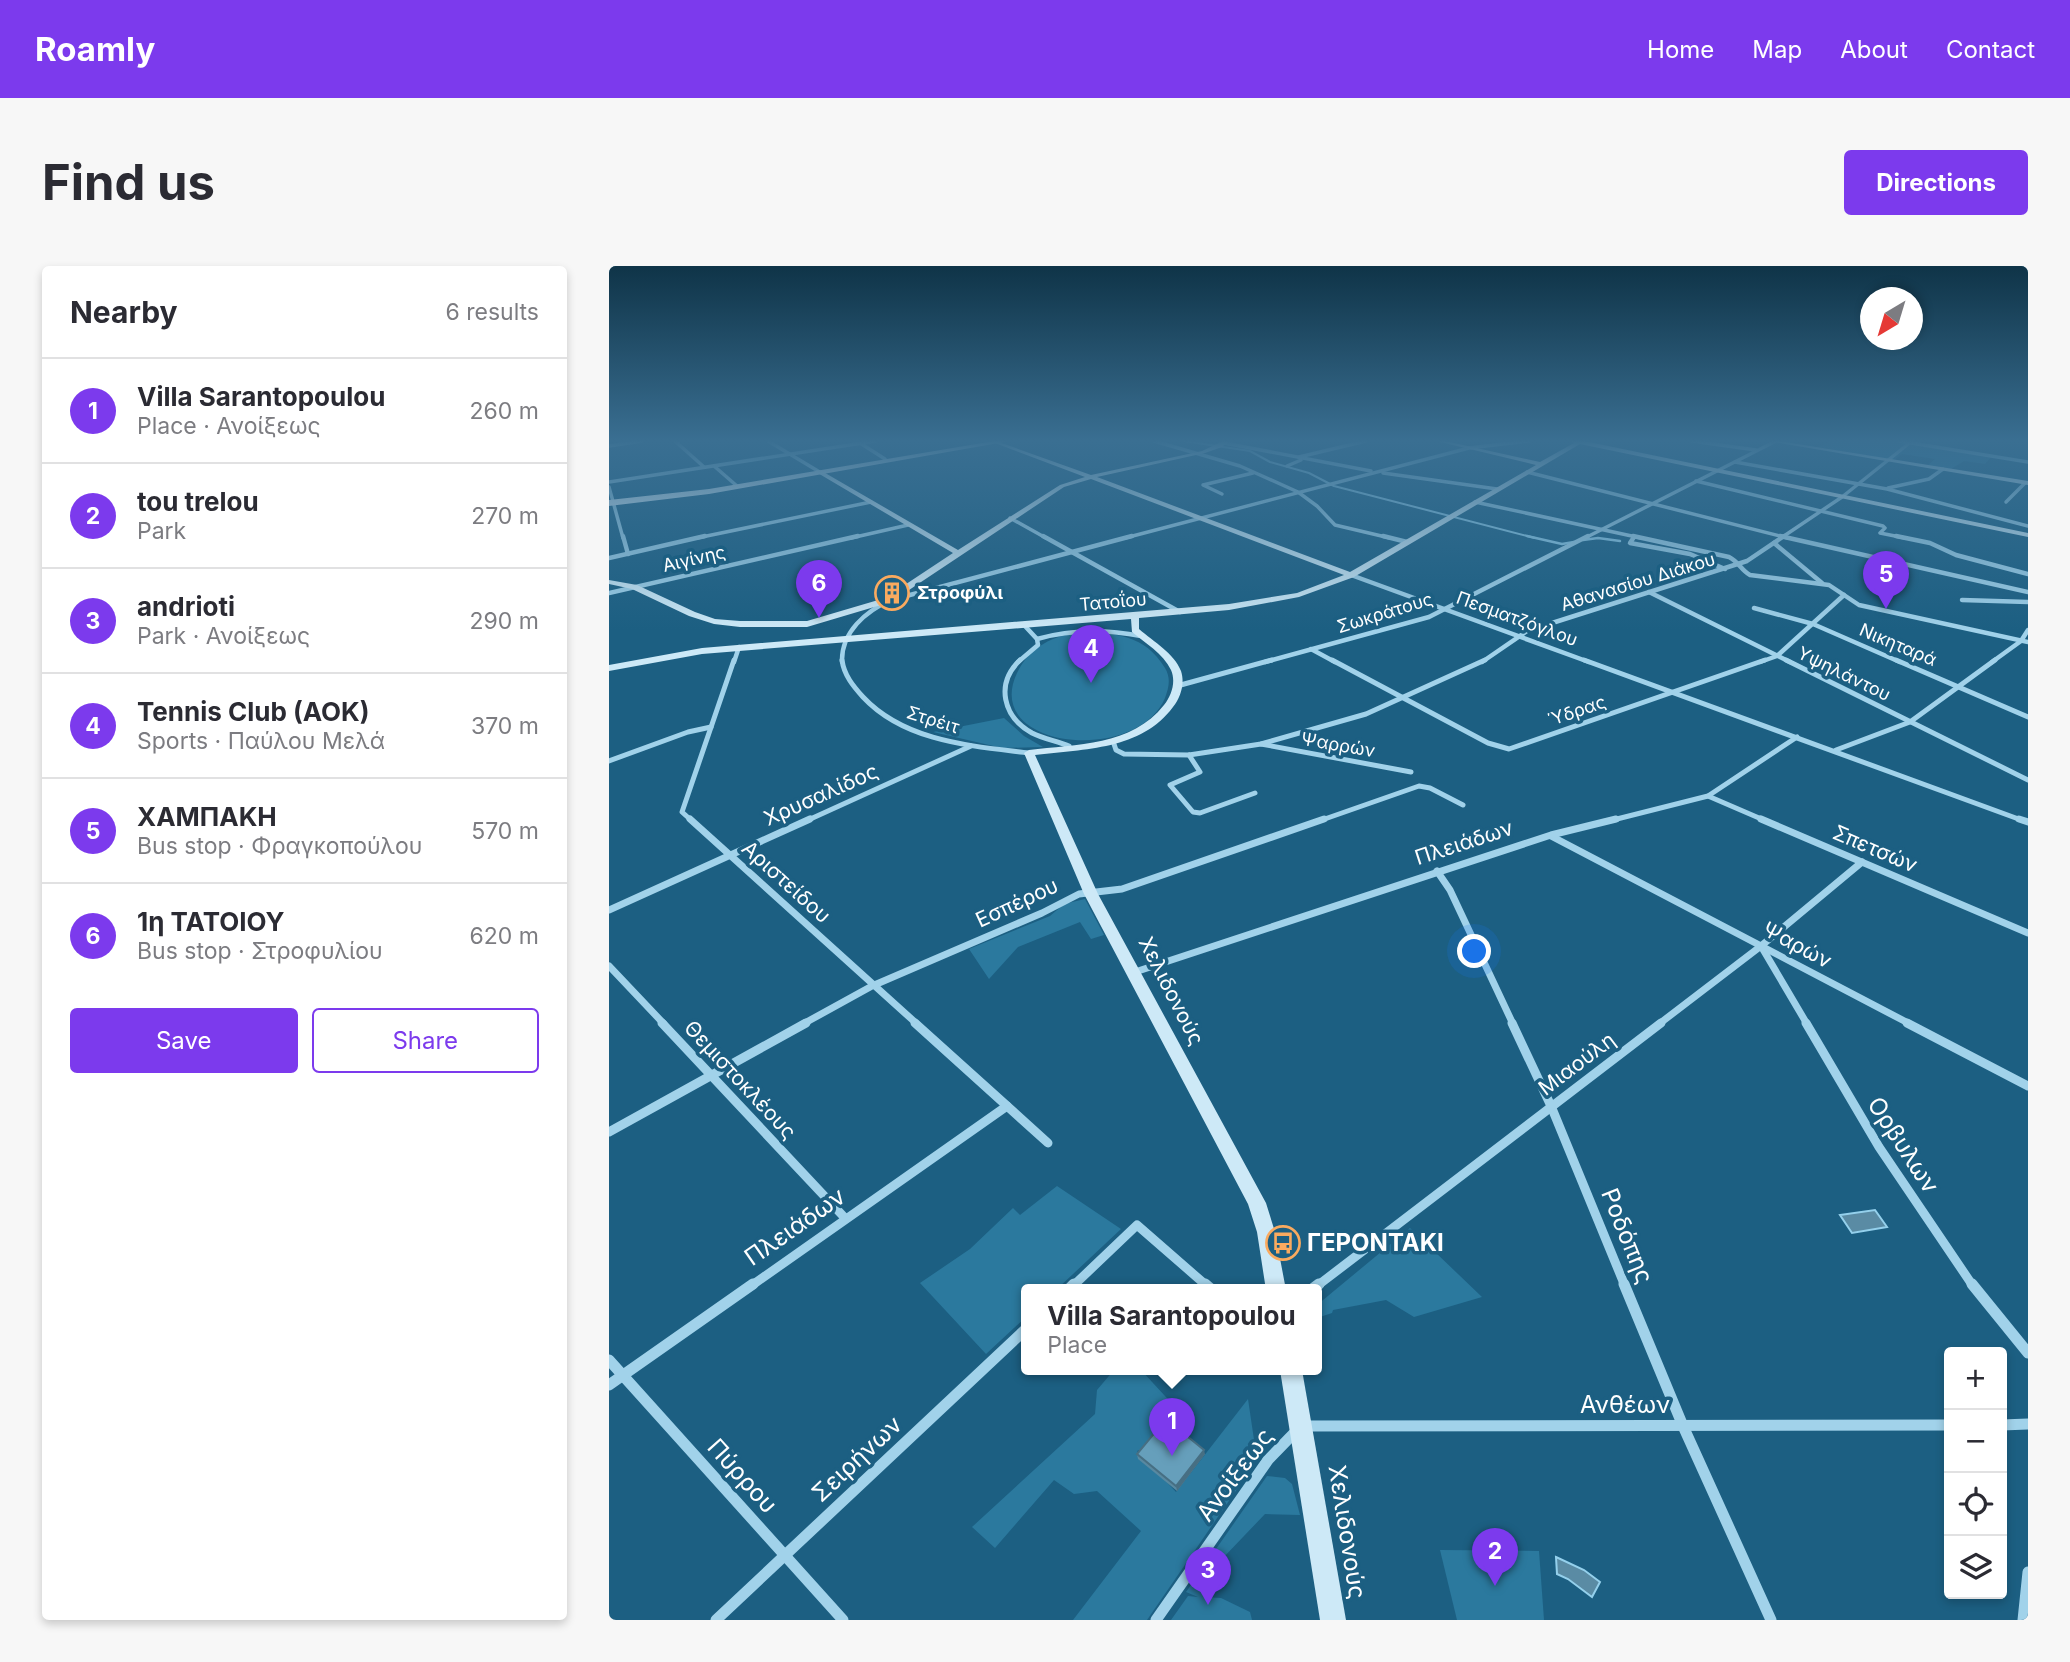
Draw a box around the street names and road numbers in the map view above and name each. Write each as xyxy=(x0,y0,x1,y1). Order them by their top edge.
street label: Αιγίνης xyxy=(660,541,727,576)
street label: Αθανασίου Διάκου xyxy=(1558,548,1718,615)
street label: Τατοΐου xyxy=(1078,587,1147,615)
street label: Πεσματζόγλου xyxy=(1454,587,1581,650)
street label: Σωκράτους xyxy=(1334,588,1435,637)
street label: Νικηταρά xyxy=(1857,619,1940,670)
street label: Υψηλάντου xyxy=(1794,642,1894,705)
street label: Ύδρας xyxy=(1545,691,1608,730)
street label: Στρέιτ xyxy=(904,702,963,738)
street label: Ψαρρών xyxy=(1299,728,1377,761)
street label: Χρυσαλίδος xyxy=(760,758,882,831)
street label: Πλειάδων xyxy=(1412,815,1516,870)
street label: Σπετσών xyxy=(1829,820,1921,877)
street label: Αριστείδου xyxy=(737,835,836,928)
street label: Εσπέρου xyxy=(972,873,1062,932)
street label: Ψαρών xyxy=(1758,916,1836,973)
street label: Χελιδονούς xyxy=(1133,932,1209,1049)
street label: Θεμιστοκλέους xyxy=(679,1015,802,1144)
street label: Μιαούλη xyxy=(1534,1027,1620,1100)
street label: Ορβυλων xyxy=(1862,1091,1945,1198)
street label: Πλειάδων xyxy=(739,1181,851,1272)
street label: Ροδόπης xyxy=(1595,1184,1660,1288)
street label: Ανθέων xyxy=(1580,1390,1670,1419)
street label: Σειρήνων xyxy=(806,1410,908,1508)
street label: Ανοίξεως xyxy=(1190,1423,1279,1527)
street label: Πύρρου xyxy=(701,1433,783,1519)
street label: Χελιδονούς xyxy=(1323,1463,1372,1601)

